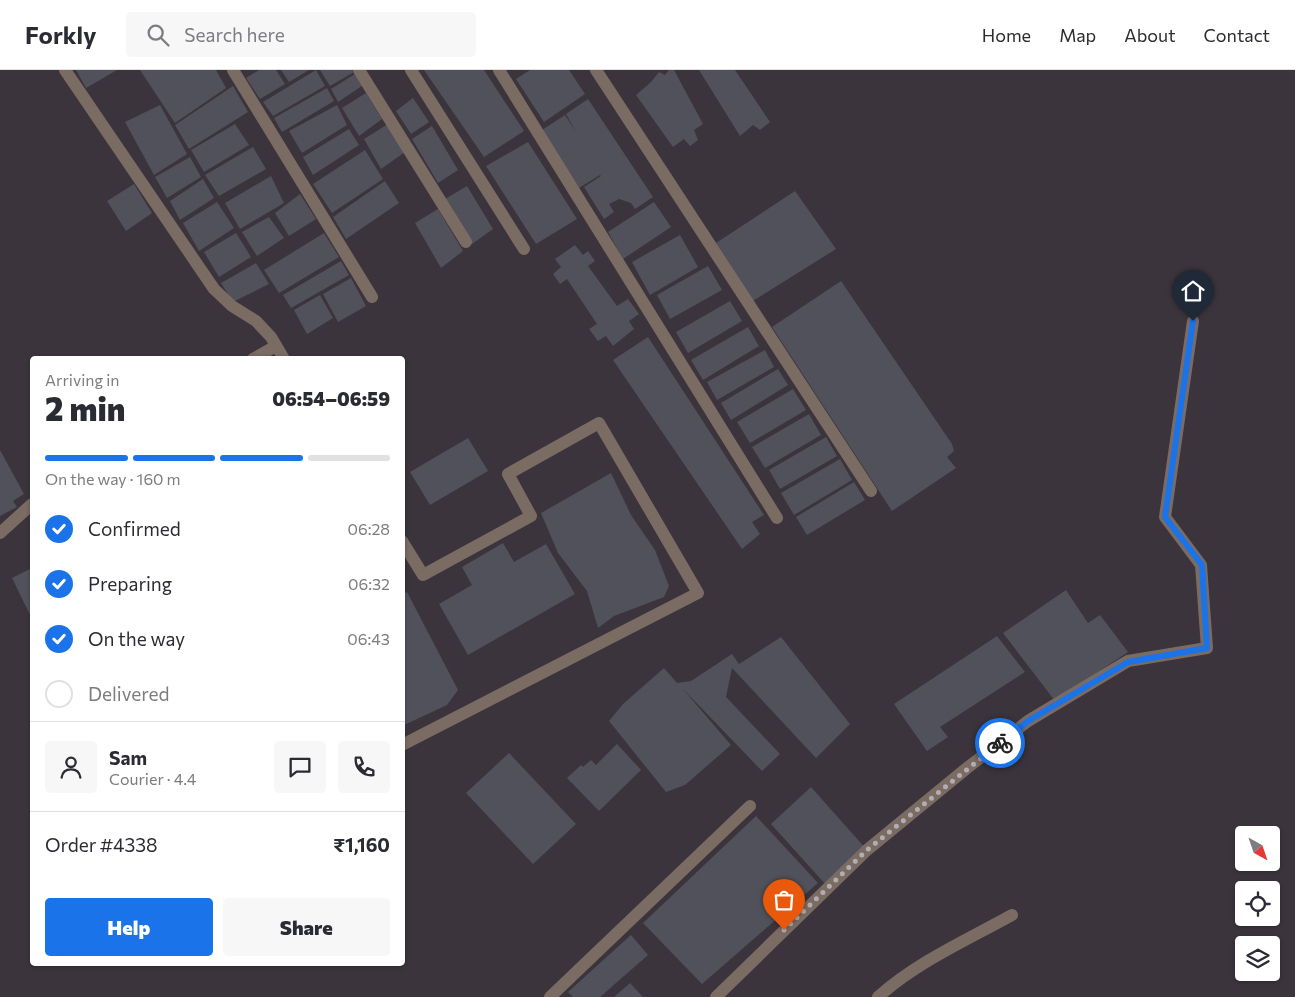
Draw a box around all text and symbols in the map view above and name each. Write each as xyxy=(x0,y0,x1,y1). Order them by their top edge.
search box xyxy=(126,12,476,57)
text: Forkly xyxy=(25,20,96,49)
icon: search xyxy=(144,21,172,49)
text: Search here xyxy=(184,23,285,46)
text: Home xyxy=(982,24,1031,46)
text: Map xyxy=(1059,24,1096,46)
text: About xyxy=(1124,24,1176,46)
text: Contact xyxy=(1204,24,1270,46)
pin xyxy=(1172,270,1214,321)
icon: home xyxy=(1179,277,1207,305)
text: Arriving in xyxy=(45,370,119,389)
text: 06:54–06:59 xyxy=(272,387,390,410)
text: 2 min xyxy=(45,388,125,428)
text: On the way · 160 m xyxy=(45,469,181,488)
icon: check xyxy=(45,515,73,543)
text: Confirmed xyxy=(88,517,181,540)
text: 06:28 xyxy=(348,519,390,538)
icon: check xyxy=(45,570,73,598)
text: Preparing xyxy=(88,572,172,595)
text: 06:32 xyxy=(348,574,390,593)
icon: check xyxy=(45,625,73,653)
text: On the way xyxy=(88,627,185,650)
text: 06:43 xyxy=(347,629,390,648)
text: Delivered xyxy=(88,682,169,705)
courier xyxy=(975,718,1025,768)
icon: bike xyxy=(986,729,1014,757)
button: person xyxy=(45,741,97,793)
button: chat xyxy=(274,741,326,793)
button: phone xyxy=(338,741,390,793)
text: Sam xyxy=(109,746,147,769)
text: Courier · 4.4 xyxy=(109,769,196,788)
north arrow xyxy=(1235,826,1280,871)
map controls xyxy=(1235,826,1280,981)
text: Order #4338 xyxy=(45,833,158,856)
text: ₹1,160 xyxy=(333,833,390,856)
pin xyxy=(763,879,805,930)
button: locate xyxy=(1235,881,1280,926)
icon: bag xyxy=(770,886,798,914)
button: Help xyxy=(45,898,213,956)
button: Share xyxy=(223,898,390,956)
button: layers xyxy=(1235,936,1280,981)

